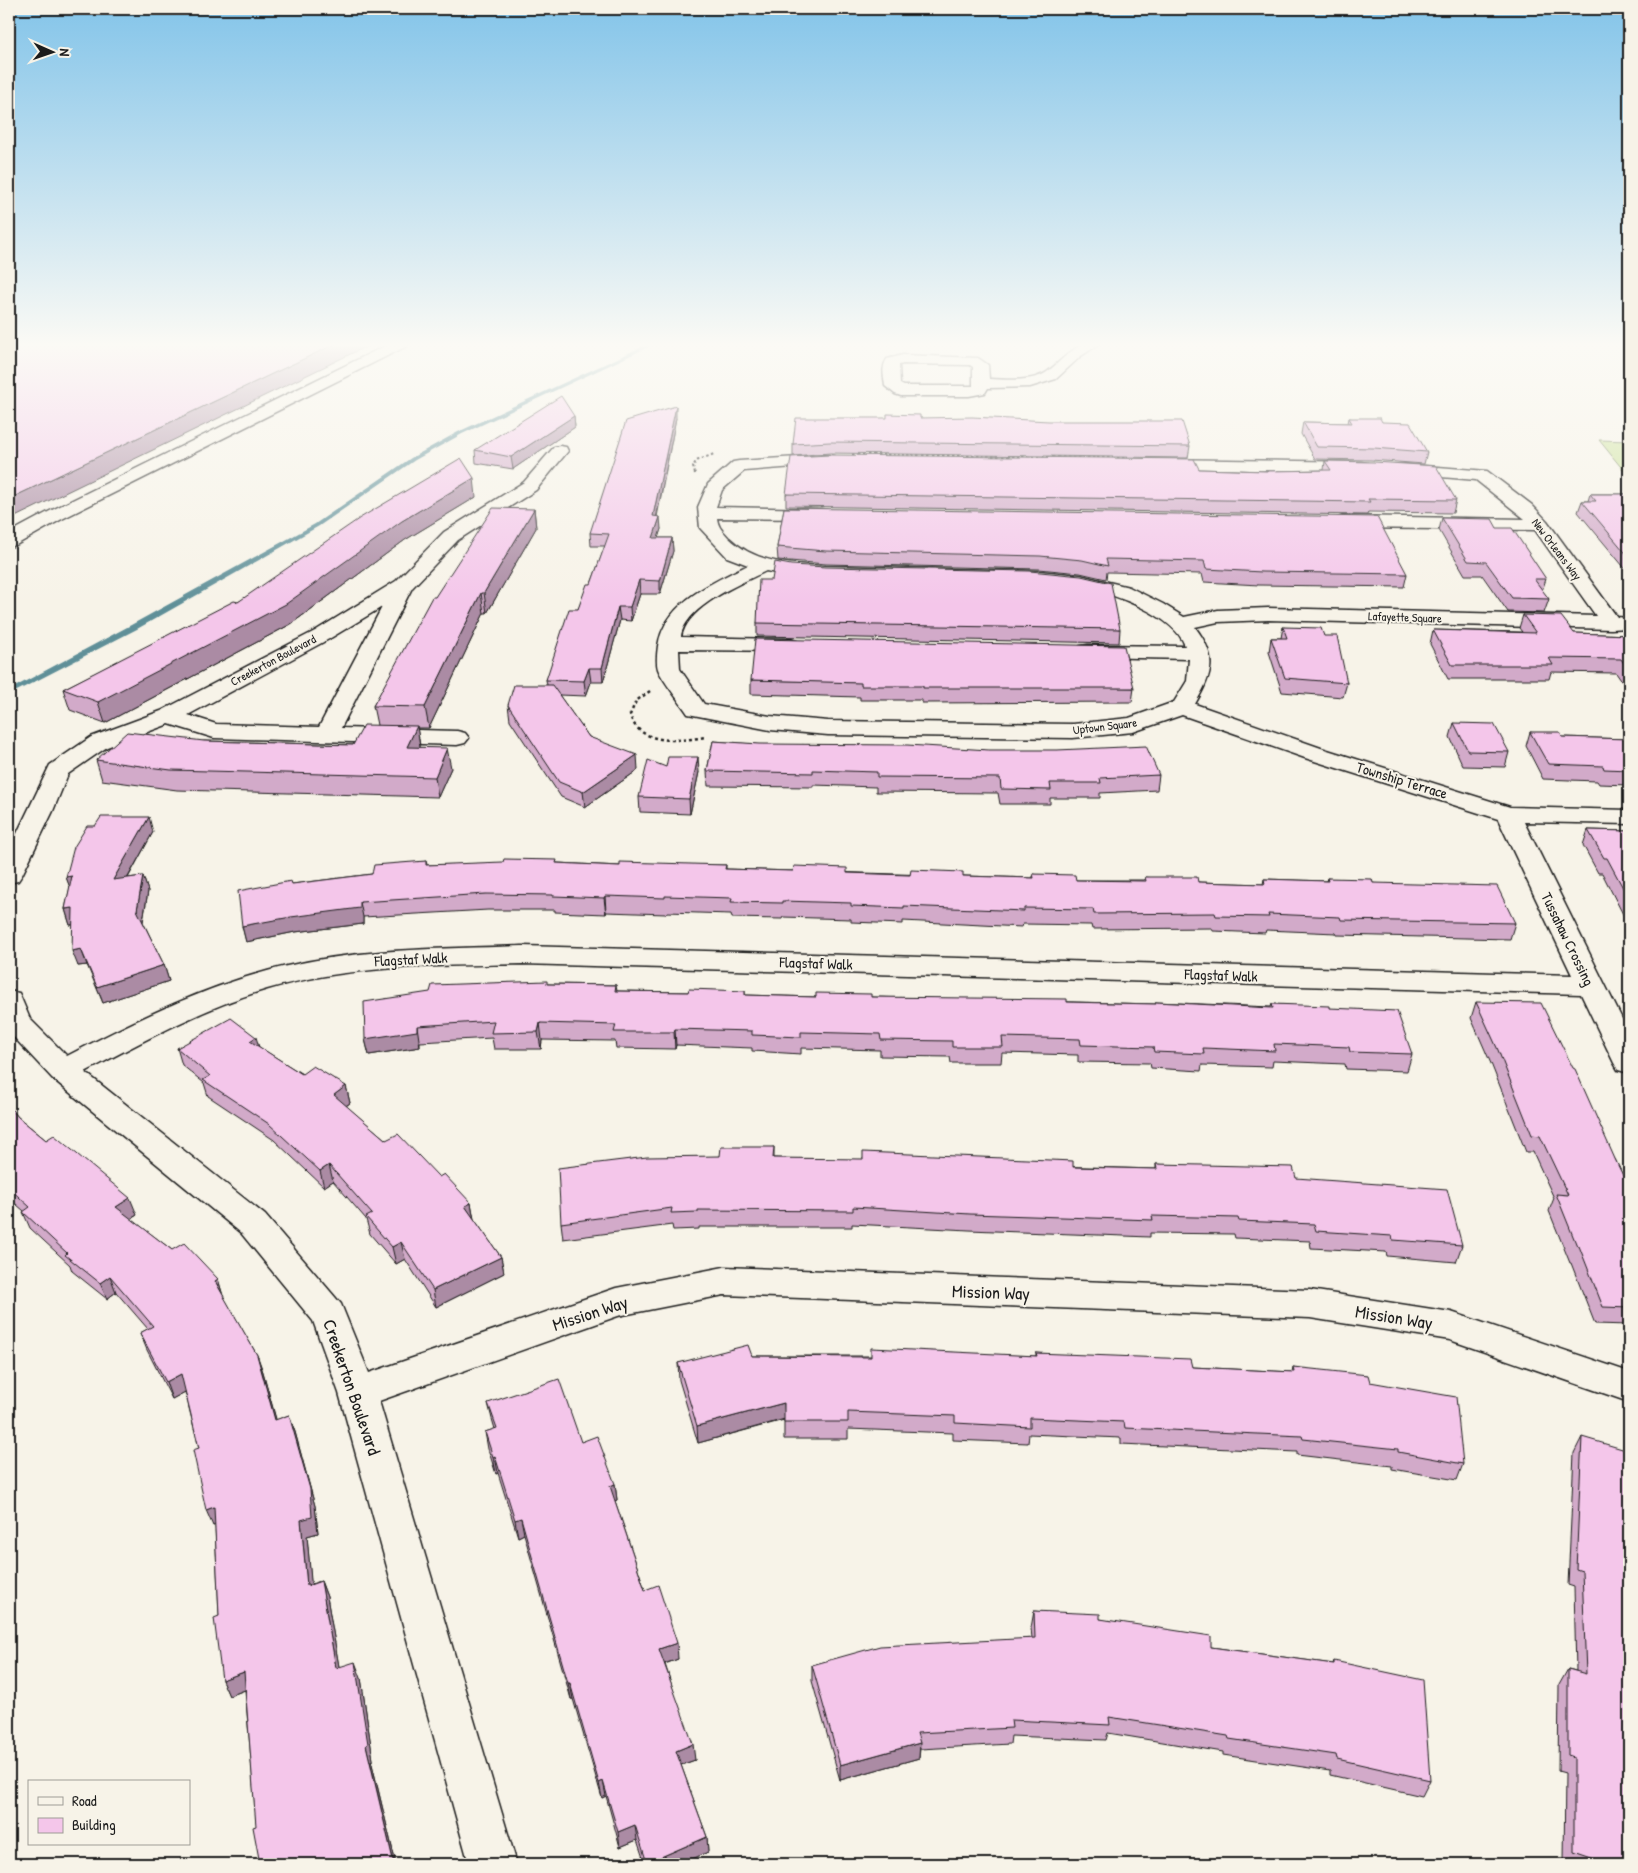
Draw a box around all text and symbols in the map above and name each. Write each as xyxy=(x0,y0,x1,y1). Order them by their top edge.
north arrow xyxy=(28,28,78,78)
text: N xyxy=(56,48,75,57)
street label: New Orleans Way xyxy=(1528,515,1586,583)
street label: Lafayette Square xyxy=(1368,607,1442,627)
street label: Creekerton Boulevard xyxy=(227,630,319,690)
street label: Uptown Square xyxy=(1072,714,1138,738)
street label: Township Terrace xyxy=(1354,756,1450,804)
street label: Tussahaw Crossing xyxy=(1536,889,1600,989)
street label: Flagstaf Walk xyxy=(373,947,448,971)
street label: Flagstaf Walk xyxy=(778,951,853,975)
street label: Flagstaf Walk xyxy=(1183,963,1258,987)
street label: Mission Way xyxy=(952,1278,1031,1306)
street label: Mission Way xyxy=(549,1289,631,1337)
street label: Mission Way xyxy=(1354,1299,1435,1336)
street label: Creekerton Boulevard xyxy=(317,1316,387,1458)
legend xyxy=(28,1780,190,1846)
text: Road xyxy=(72,1790,97,1811)
text: Building xyxy=(72,1814,116,1835)

